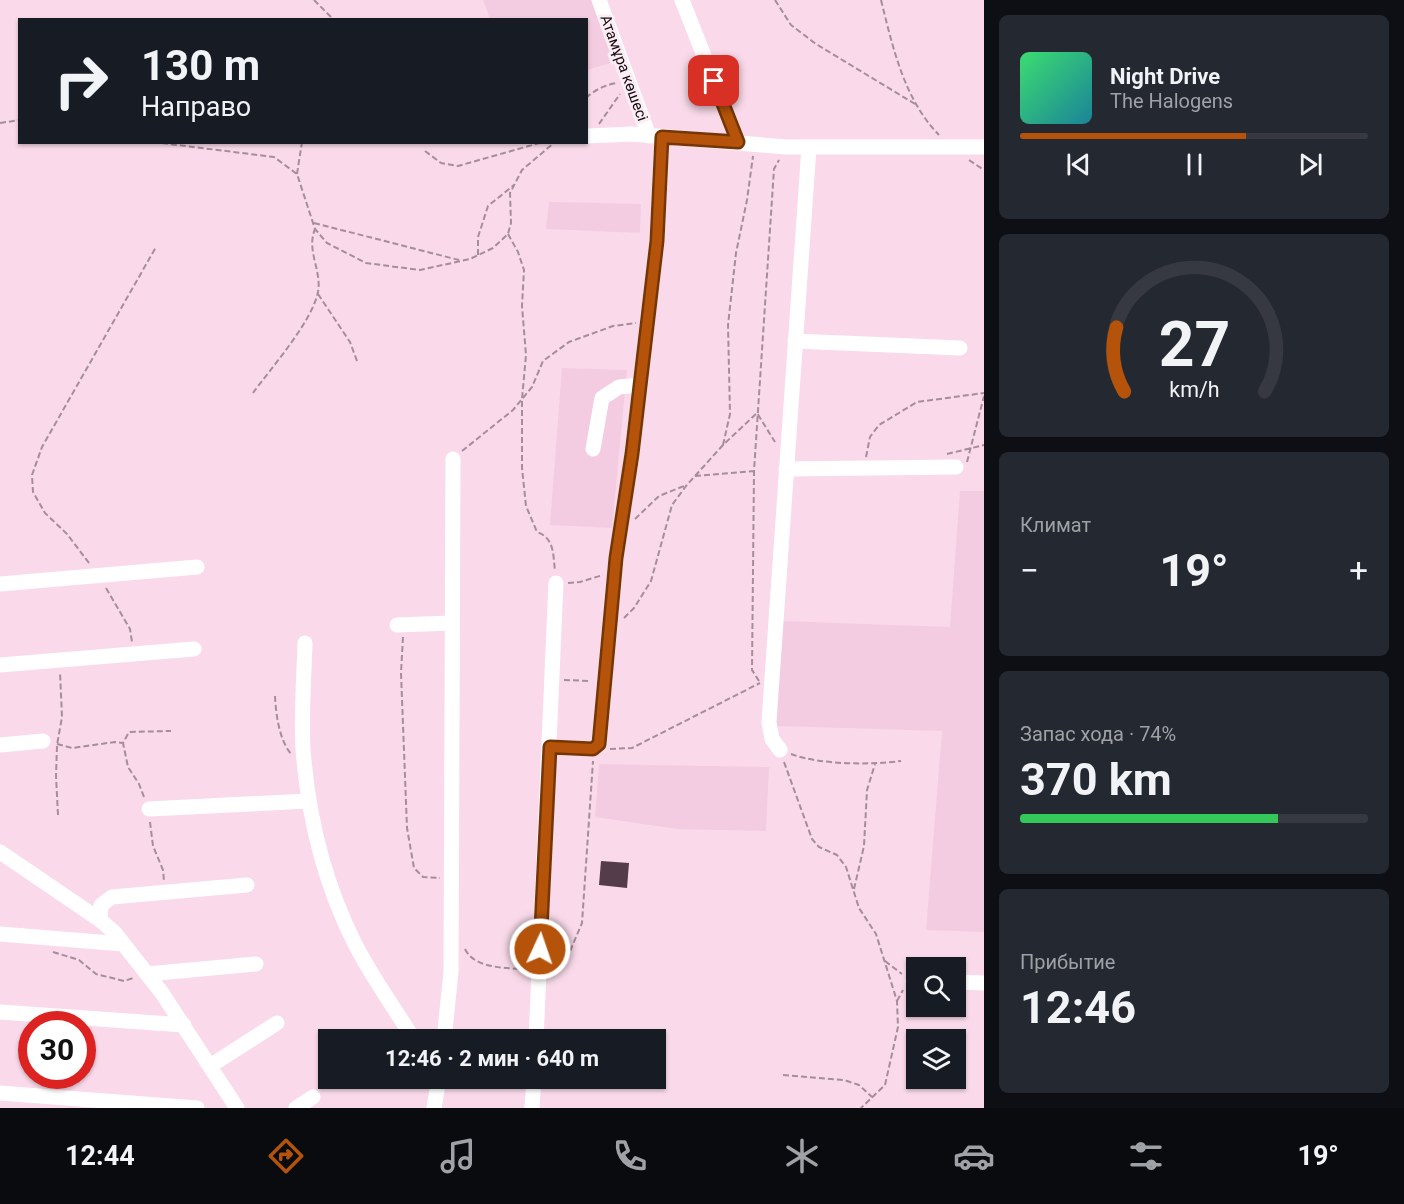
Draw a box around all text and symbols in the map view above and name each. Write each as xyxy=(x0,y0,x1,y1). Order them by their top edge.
street label: Атамұра көшесі xyxy=(596,12,652,124)
text: 130 m xyxy=(141,41,260,90)
icon: right xyxy=(42,42,120,120)
pin xyxy=(688,55,739,106)
icon: arrive xyxy=(697,64,730,97)
text: Night Drive xyxy=(1110,64,1220,89)
text: The Halogens xyxy=(1110,89,1233,113)
text: Направо xyxy=(141,91,251,123)
icon: previous xyxy=(1062,148,1095,181)
icon: pause xyxy=(1178,148,1211,181)
icon: next xyxy=(1294,148,1327,181)
text: 27 xyxy=(1158,309,1230,382)
text: km/h xyxy=(1169,378,1219,403)
text: Климат xyxy=(1020,513,1091,537)
text: 19° xyxy=(1159,544,1229,597)
text: − xyxy=(1020,551,1039,590)
text: + xyxy=(1349,551,1368,590)
text: Запас хода · 74% xyxy=(1020,722,1176,746)
text: 370 km xyxy=(1020,753,1172,806)
position arrow xyxy=(508,917,572,981)
text: Прибытие xyxy=(1020,950,1115,974)
map controls xyxy=(906,957,966,1089)
button: search xyxy=(906,957,966,1017)
text: 12:46 xyxy=(1020,981,1136,1034)
speed limit sign: 30 xyxy=(18,1011,96,1089)
button: layers xyxy=(906,1029,966,1089)
text: 12:46 · 2 мин · 640 m xyxy=(385,1046,599,1071)
icon: directions xyxy=(265,1135,307,1177)
icon: music xyxy=(437,1135,479,1177)
icon: phone xyxy=(609,1135,651,1177)
icon: climate xyxy=(781,1135,823,1177)
icon: car xyxy=(953,1135,995,1177)
icon: filters xyxy=(1125,1135,1167,1177)
text: 12:44 xyxy=(65,1140,135,1172)
text: 19° xyxy=(1297,1140,1339,1172)

